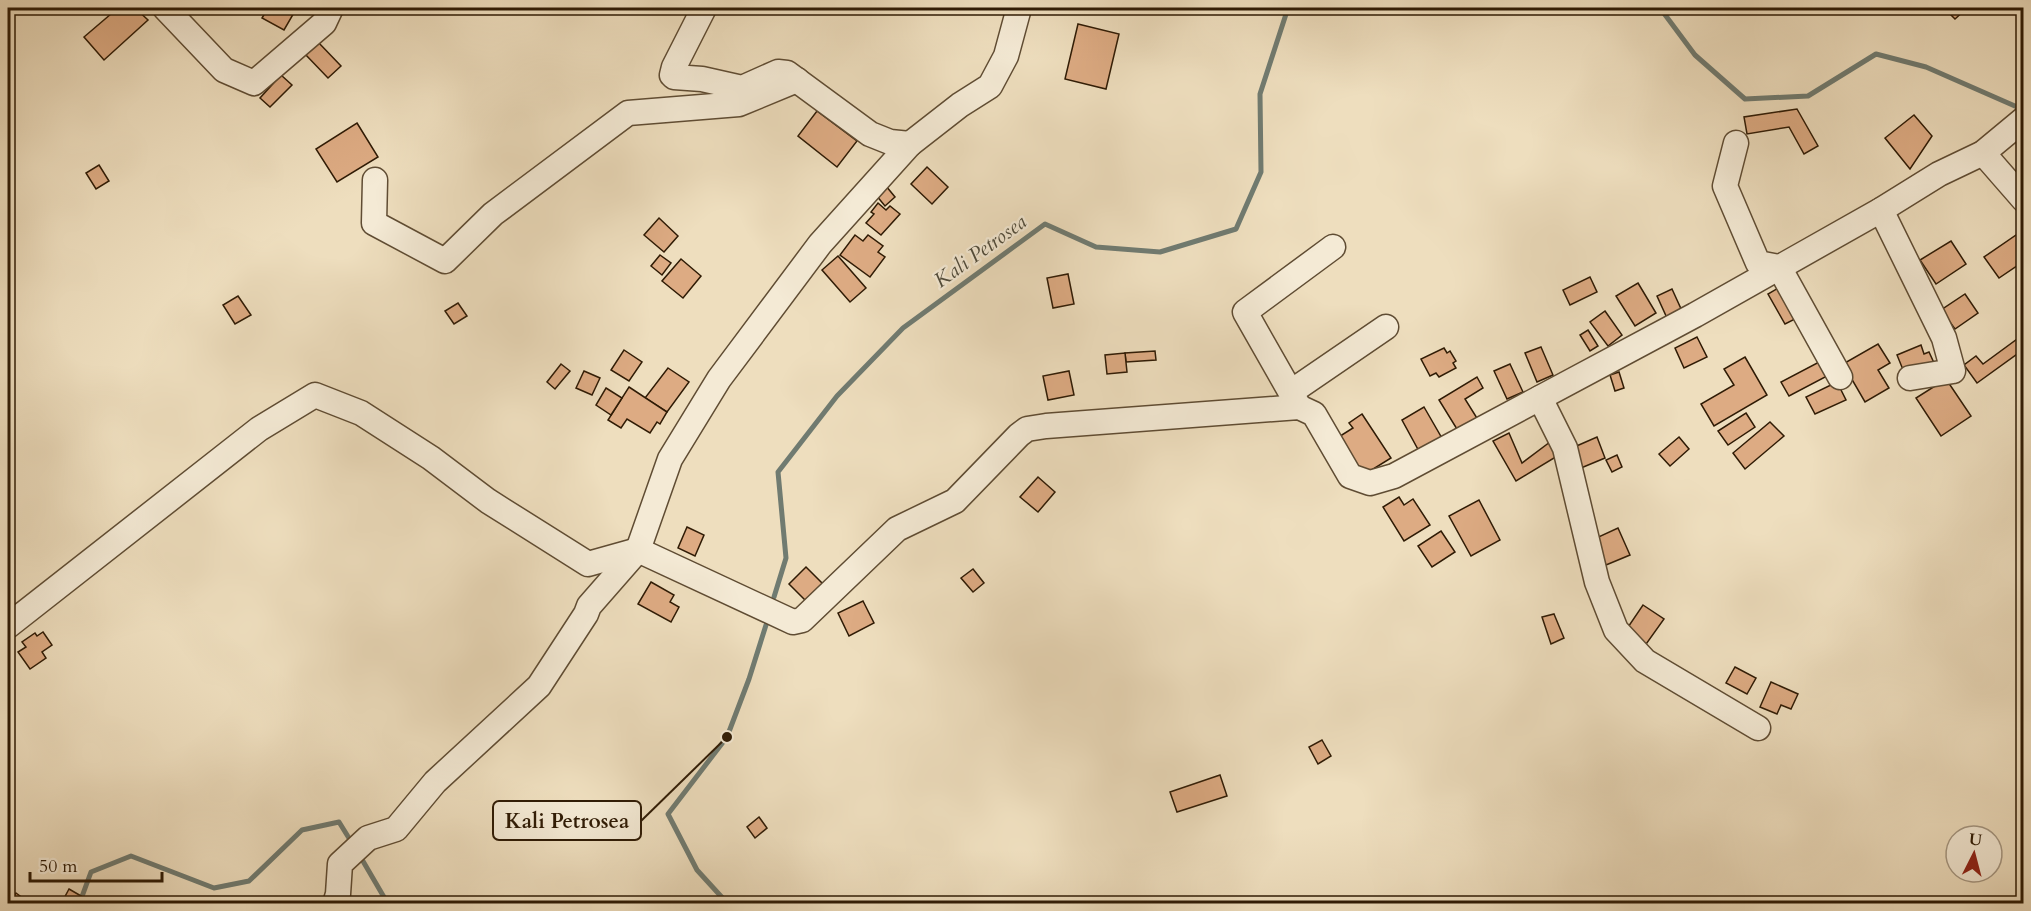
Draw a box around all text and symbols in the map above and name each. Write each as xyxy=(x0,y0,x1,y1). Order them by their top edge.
water label: Kali Petrosea xyxy=(928,208,1033,295)
callout: Kali Petrosea xyxy=(493,801,641,840)
text: Kali Petrosea xyxy=(505,807,630,836)
north arrow xyxy=(1944,824,2004,884)
text: U xyxy=(1968,828,1983,852)
scale bar xyxy=(30,845,162,883)
text: 50 m xyxy=(39,854,78,879)

